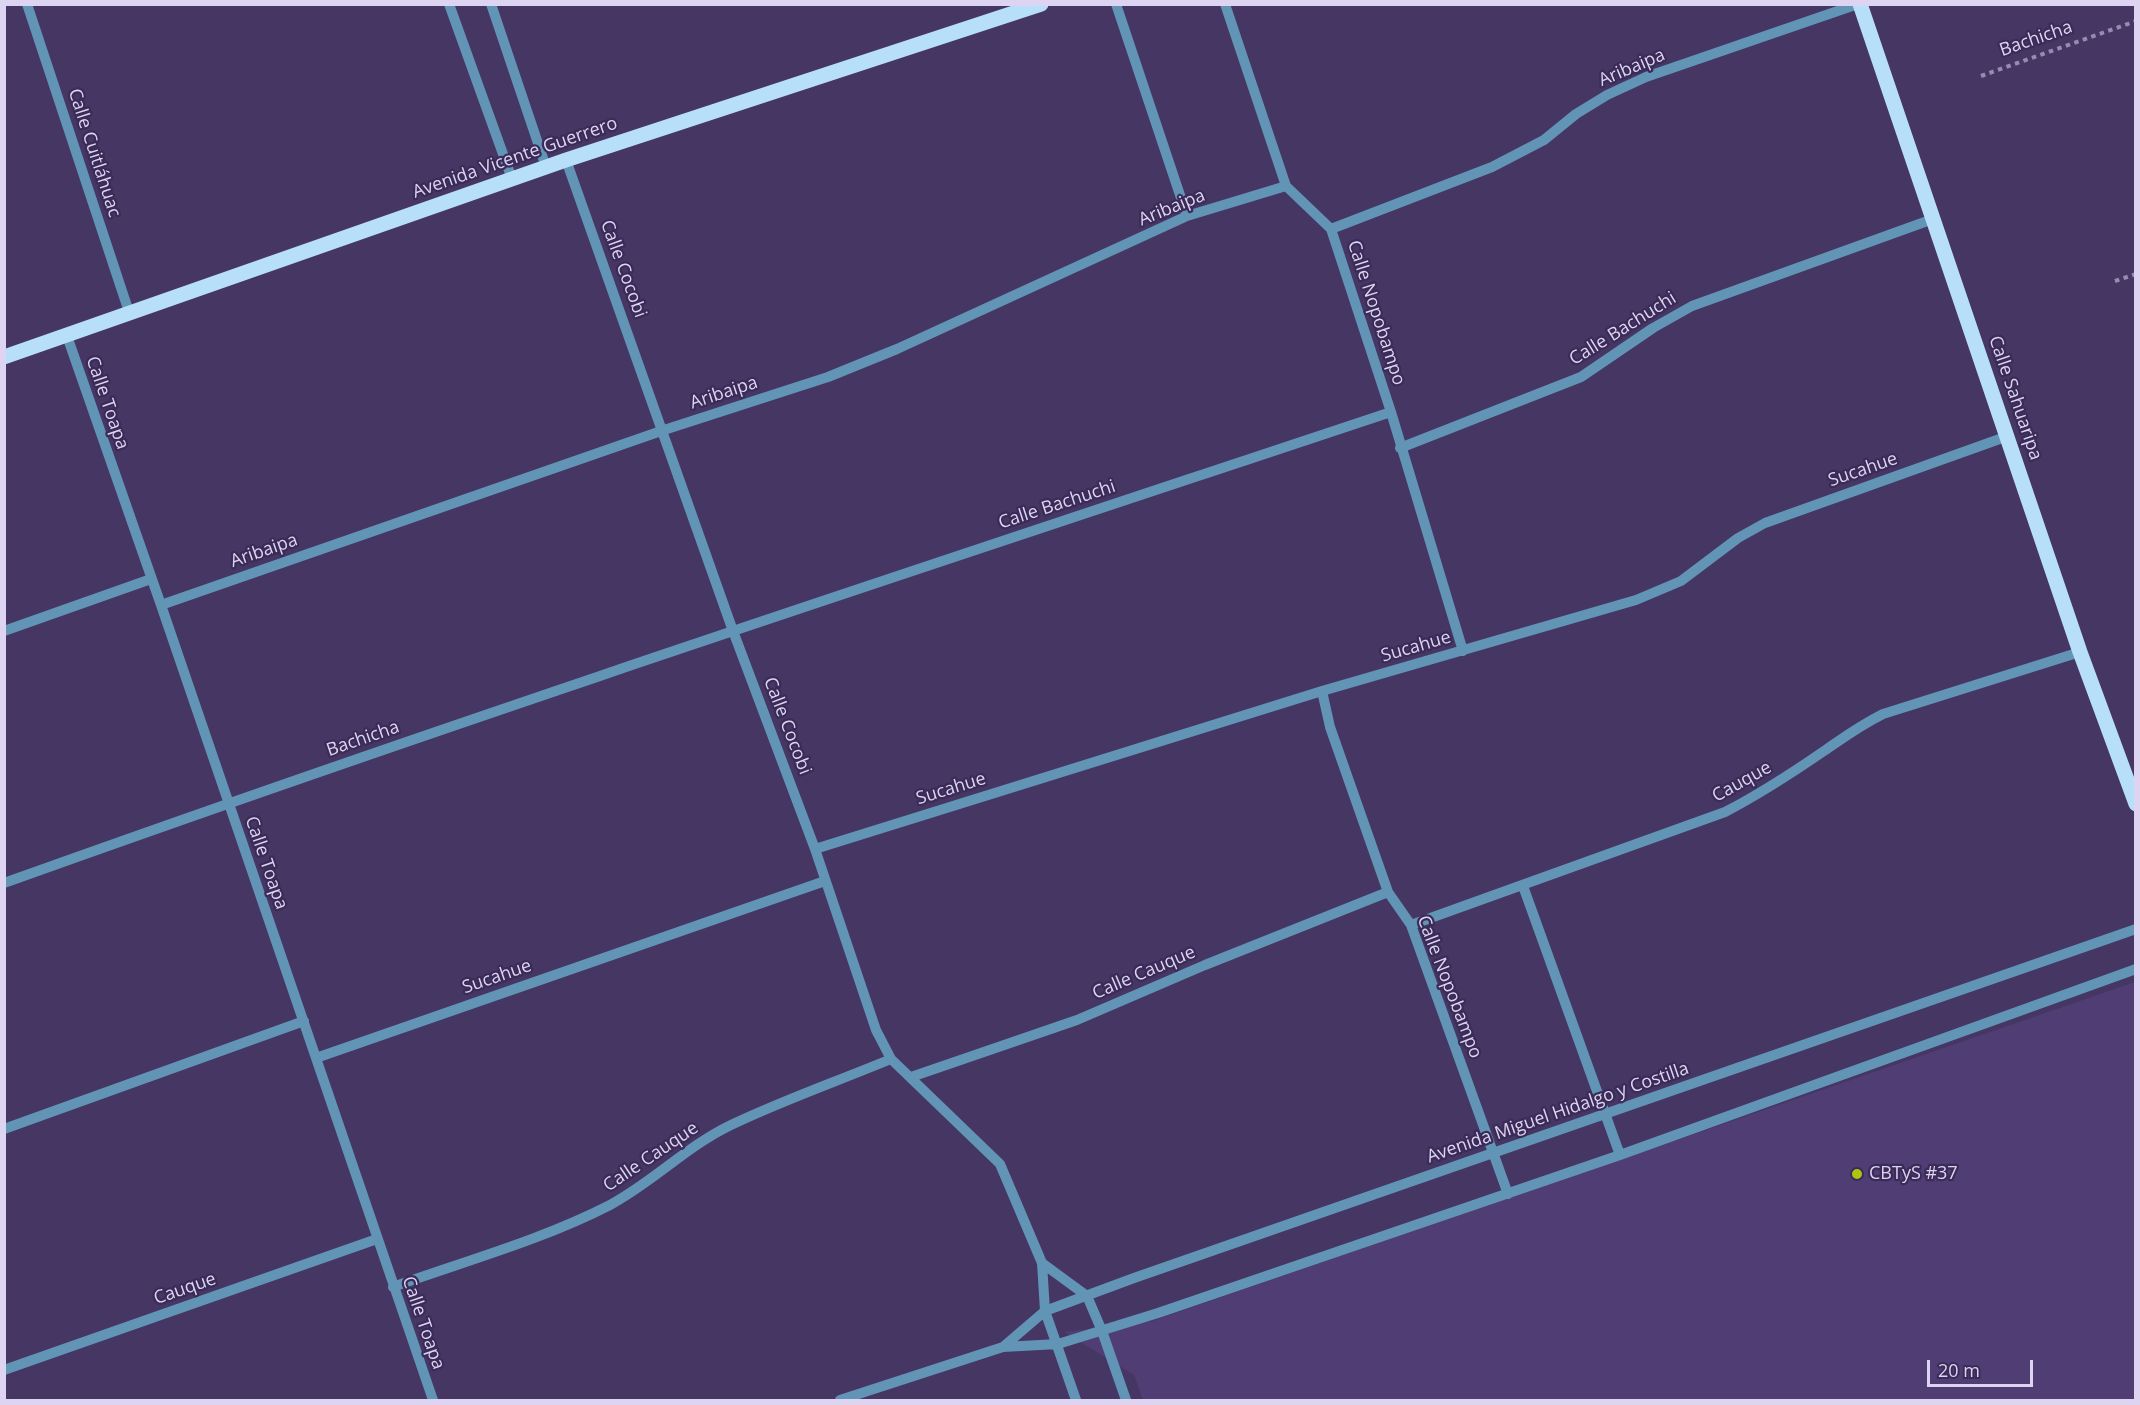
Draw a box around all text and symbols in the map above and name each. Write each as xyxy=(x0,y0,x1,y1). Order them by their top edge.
street label: Bachicha xyxy=(1997,16,2075,62)
street label: Aribaipa xyxy=(1596,44,1668,92)
street label: Calle Cuitláhuac xyxy=(63,86,125,220)
street label: Avenida Vicente Guerrero xyxy=(410,113,620,203)
street label: Aribaipa xyxy=(1136,185,1208,231)
street label: Calle Cocobi xyxy=(595,217,651,321)
street label: Calle Nopobampo xyxy=(1342,238,1410,388)
street label: Calle Bachuchi xyxy=(1566,288,1680,370)
street label: Calle Sahuaripa xyxy=(1984,333,2046,463)
street label: Calle Toapa xyxy=(81,354,133,452)
street label: Aribaipa xyxy=(687,372,761,414)
street label: Sucahue xyxy=(1826,448,1900,492)
street label: Calle Bachuchi xyxy=(996,476,1118,534)
street label: Aribaipa xyxy=(227,529,301,573)
street label: Sucahue xyxy=(1379,627,1453,667)
street label: Calle Cocobi xyxy=(759,674,815,778)
street label: Bachicha xyxy=(324,716,402,762)
street label: Cauque xyxy=(1709,757,1775,807)
street label: Sucahue xyxy=(914,768,988,810)
street label: Calle Toapa xyxy=(240,814,292,912)
street label: Calle Nopobampo xyxy=(1412,913,1486,1061)
street label: Calle Cauque xyxy=(1089,942,1199,1004)
street label: Sucahue xyxy=(460,955,534,999)
street label: Avenida Miguel Hidalgo y Costilla xyxy=(1424,1058,1692,1168)
street label: Calle Cauque xyxy=(599,1117,703,1197)
place label: CBTyS #37 xyxy=(1869,1163,1958,1185)
marker: CBTyS #37 xyxy=(1850,1167,1864,1181)
street label: Cauque xyxy=(151,1268,219,1310)
street label: Calle Toapa xyxy=(397,1274,449,1372)
scale bar xyxy=(1930,1348,2036,1386)
text: 20 m xyxy=(1938,1358,1980,1382)

